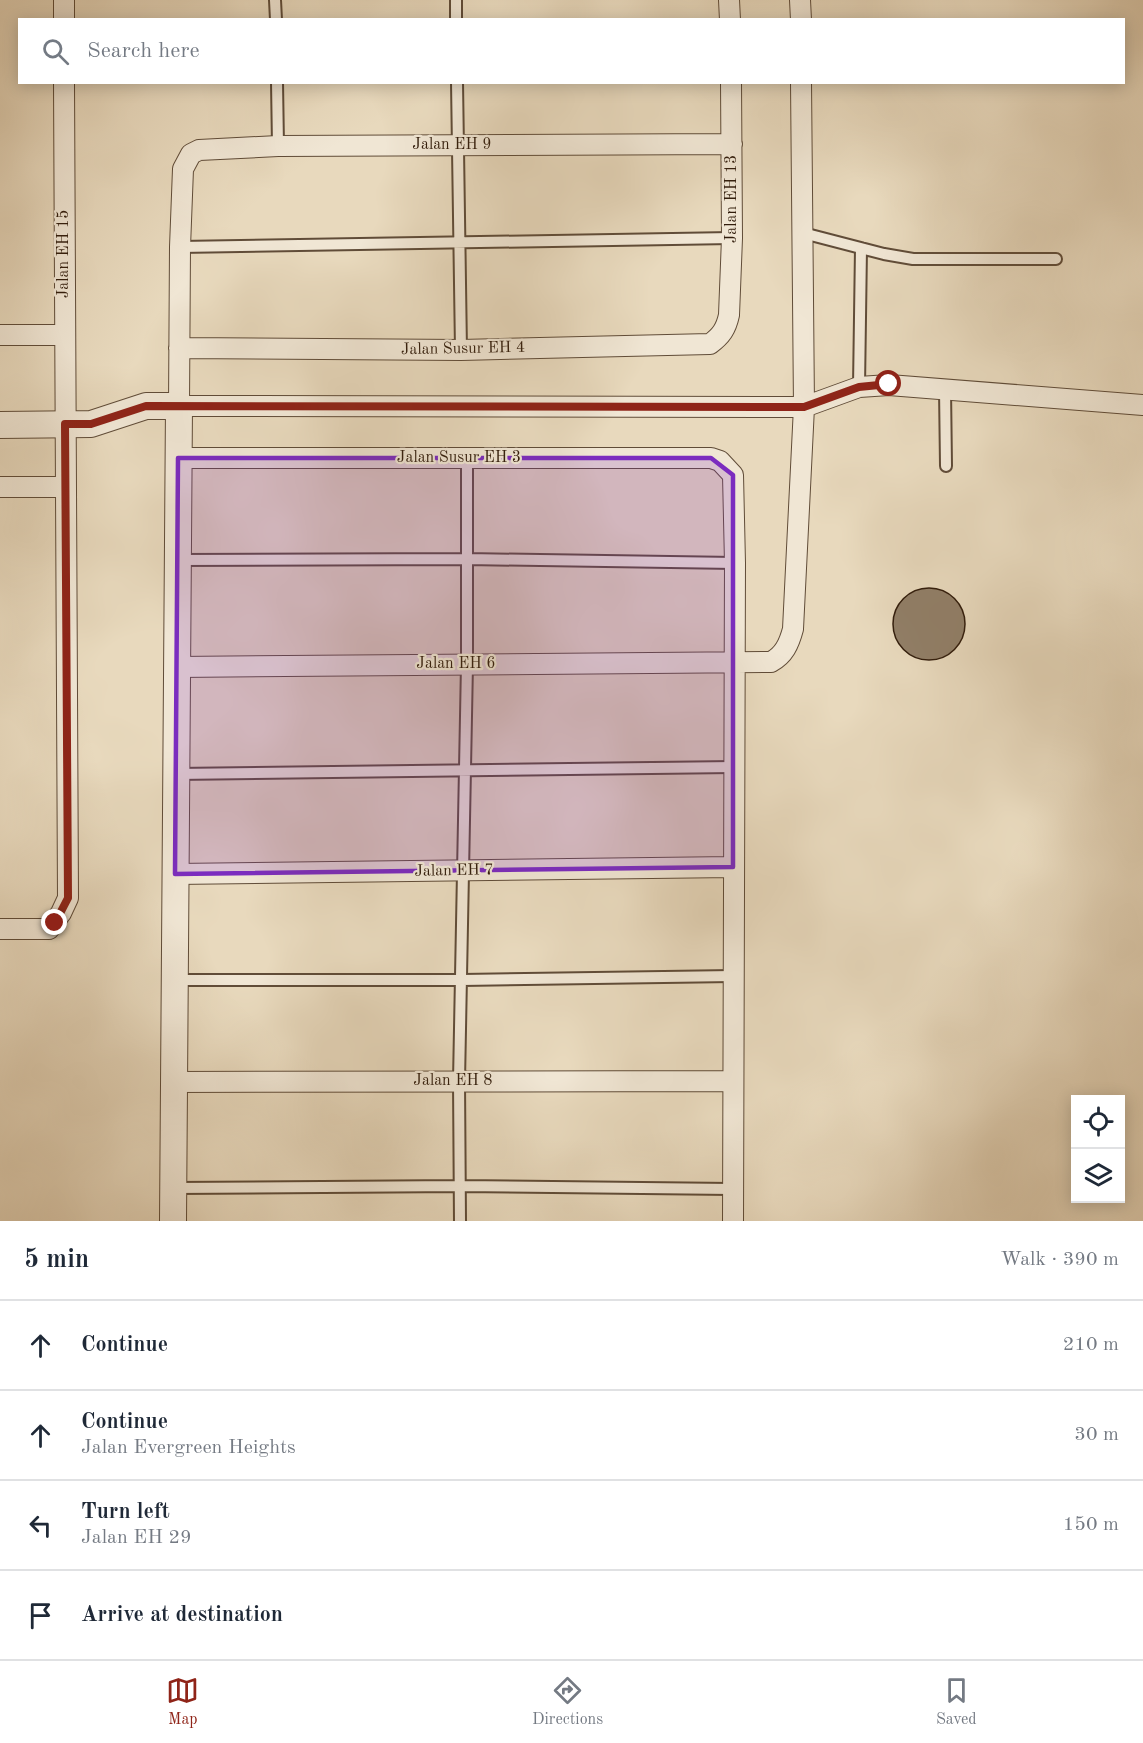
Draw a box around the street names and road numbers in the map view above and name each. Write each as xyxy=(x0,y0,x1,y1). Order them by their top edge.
street label: Jalan EH 9 xyxy=(412,137,492,153)
street label: Jalan EH 13 xyxy=(724,155,740,243)
street label: Jalan EH 15 xyxy=(56,210,72,298)
street label: Jalan Susur EH 4 xyxy=(401,340,525,358)
street label: Jalan Susur EH 3 xyxy=(397,450,521,466)
street label: Jalan EH 6 xyxy=(416,656,496,672)
street label: Jalan EH 7 xyxy=(414,862,494,880)
street label: Jalan EH 8 xyxy=(413,1073,493,1089)

